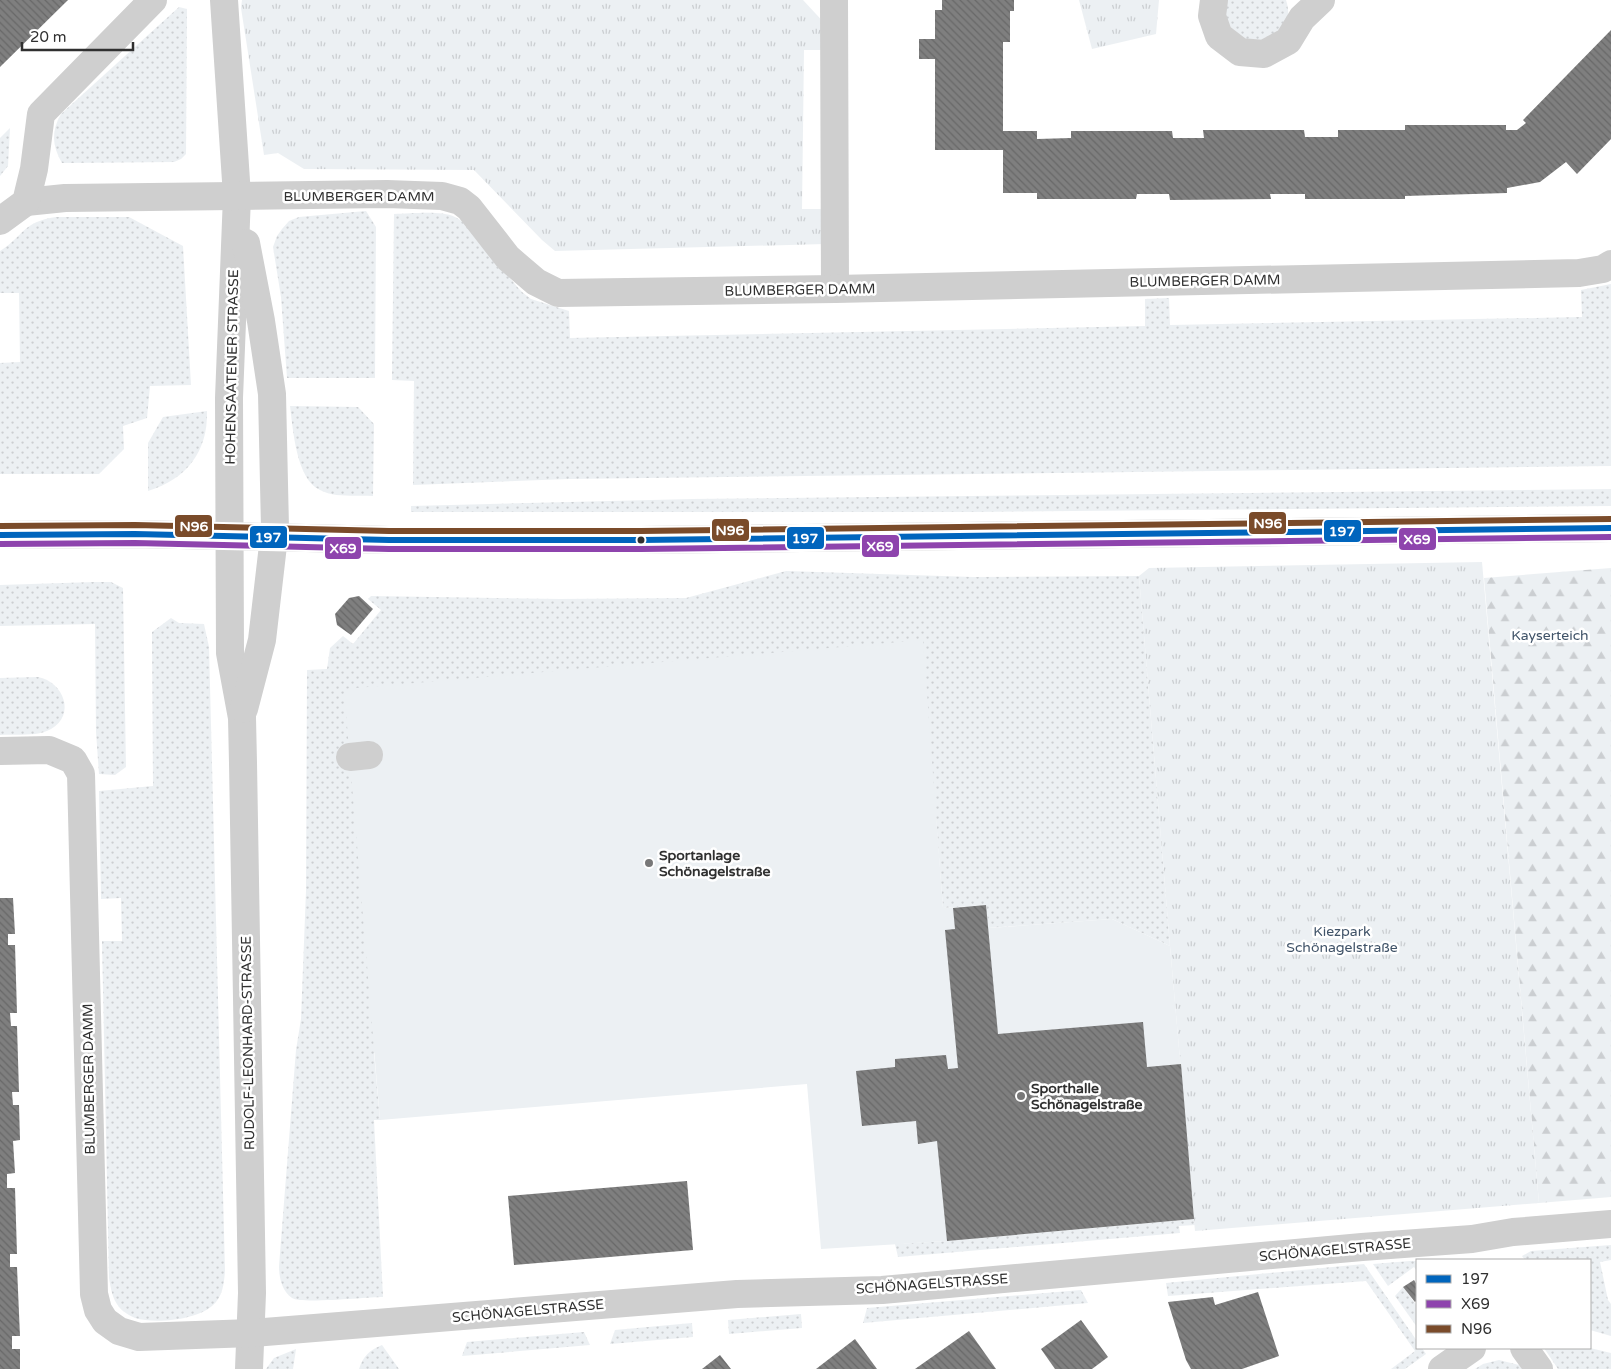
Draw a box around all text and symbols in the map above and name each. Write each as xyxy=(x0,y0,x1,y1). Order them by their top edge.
scale bar xyxy=(22,20,134,52)
text: 20 m xyxy=(30,28,67,46)
street label: BLUMBERGER DAMM xyxy=(283,188,435,205)
street label: HOHENSAATENER STRASSE xyxy=(222,269,242,465)
street label: BLUMBERGER DAMM xyxy=(1129,271,1281,291)
street label: BLUMBERGER DAMM xyxy=(724,280,876,300)
line badge: N96 xyxy=(1248,511,1287,535)
line badge: N96 xyxy=(174,514,213,538)
text: N96 xyxy=(1254,515,1283,532)
text: N96 xyxy=(180,518,209,535)
line badge: N96 xyxy=(711,518,750,542)
line badge: 197 xyxy=(1323,519,1362,543)
text: N96 xyxy=(716,522,745,539)
text: 197 xyxy=(1329,523,1355,540)
line badge: 197 xyxy=(249,525,288,549)
line badge: 197 xyxy=(786,526,825,550)
line badge: X69 xyxy=(1398,527,1437,551)
text: 197 xyxy=(255,529,281,546)
text: 197 xyxy=(792,530,818,547)
text: X69 xyxy=(1404,531,1431,548)
line badge: X69 xyxy=(861,534,900,558)
unlabelled marker xyxy=(636,535,646,545)
line badge: X69 xyxy=(324,536,362,560)
text: X69 xyxy=(867,538,894,555)
text: X69 xyxy=(330,540,357,557)
park label: Kayserteich xyxy=(1511,627,1589,644)
place label: Sportanlage Schönagelstraße xyxy=(659,847,771,880)
marker: Sportanlage Schönagelstraße xyxy=(643,857,655,869)
park label: Kiezpark Schönagelstraße xyxy=(1286,923,1398,956)
street label: RUDOLF-LEONHARD-STRASSE xyxy=(238,936,258,1150)
street label: BLUMBERGER DAMM xyxy=(79,1003,99,1155)
place label: Sporthalle Schönagelstraße xyxy=(1031,1080,1143,1113)
marker: Sporthalle Schönagelstraße xyxy=(1015,1090,1027,1102)
street label: SCHÖNAGELSTRASSE xyxy=(1258,1235,1412,1265)
legend xyxy=(1416,1259,1591,1349)
street label: SCHÖNAGELSTRASSE xyxy=(855,1270,1009,1298)
text: 197 xyxy=(1461,1270,1489,1288)
text: X69 xyxy=(1461,1295,1490,1313)
street label: SCHÖNAGELSTRASSE xyxy=(451,1296,605,1326)
text: N96 xyxy=(1461,1320,1492,1338)

